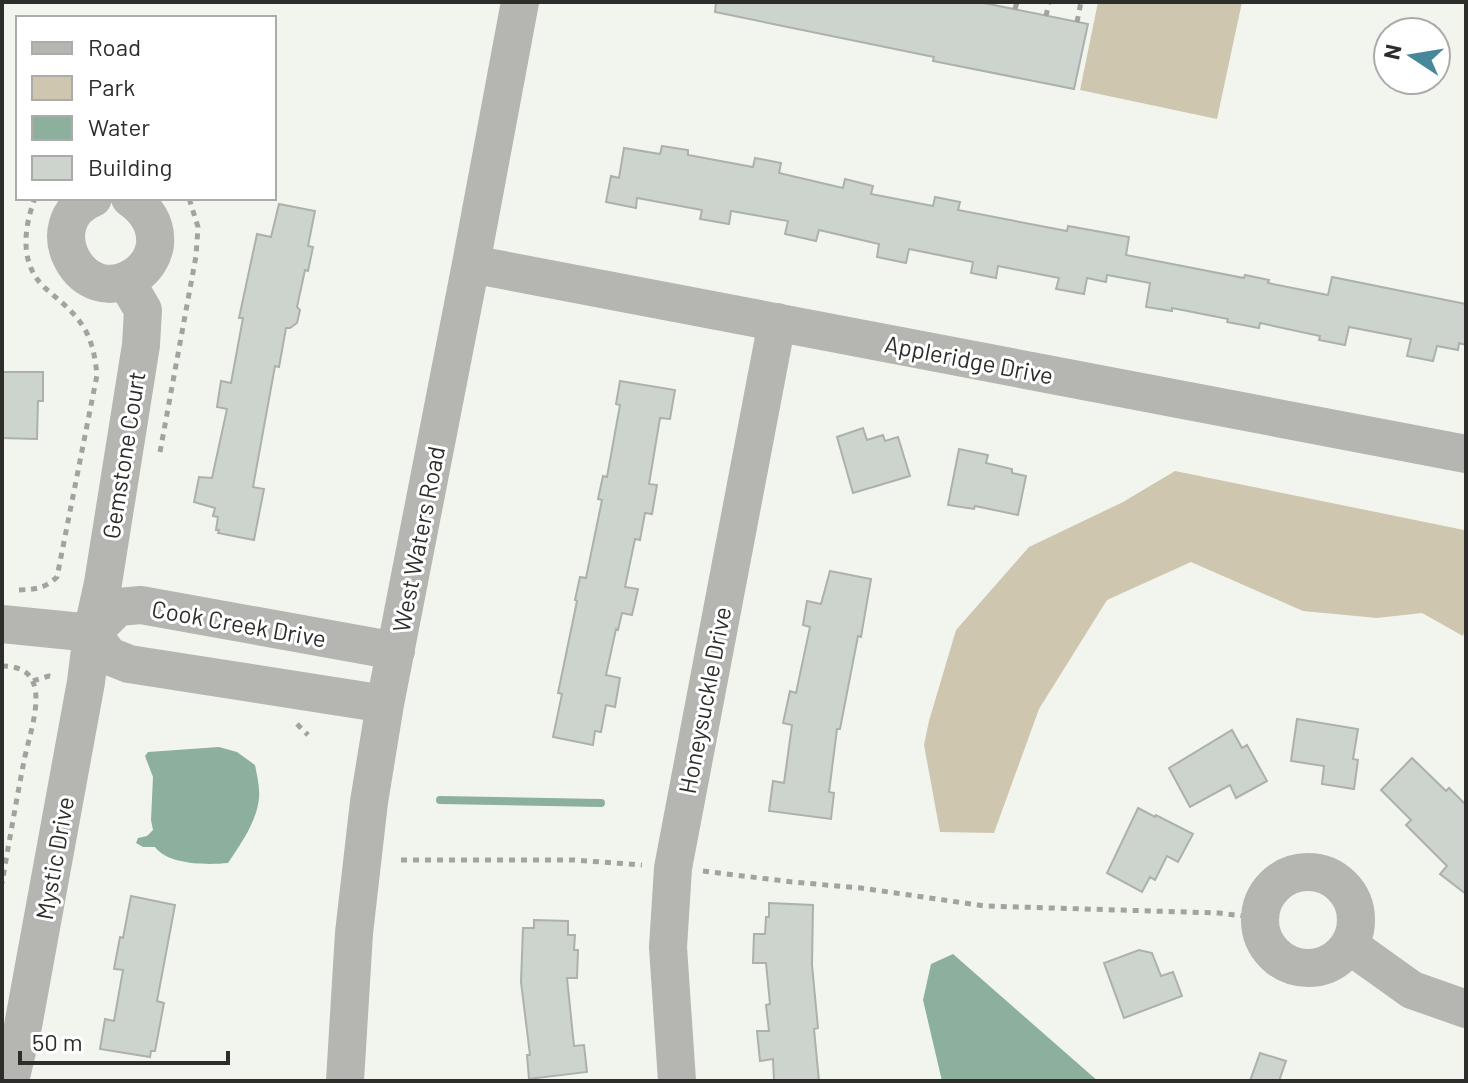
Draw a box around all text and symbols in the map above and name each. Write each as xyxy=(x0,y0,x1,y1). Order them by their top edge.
legend xyxy=(16,16,276,200)
north arrow xyxy=(1372,16,1452,96)
text: Road xyxy=(88,32,141,61)
text: N xyxy=(1377,42,1406,61)
text: Park xyxy=(88,72,135,101)
text: Water xyxy=(88,112,150,141)
text: Building xyxy=(88,152,172,181)
street label: Appleridge Drive xyxy=(882,328,1056,390)
street label: Gemstone Court xyxy=(95,369,151,541)
street label: West Waters Road xyxy=(386,444,450,634)
street label: Cook Creek Drive xyxy=(150,593,328,653)
street label: Honeysuckle Drive xyxy=(672,604,736,796)
street label: Mystic Drive xyxy=(29,794,79,922)
scale bar xyxy=(20,1015,228,1065)
text: 50 m xyxy=(32,1027,83,1056)

